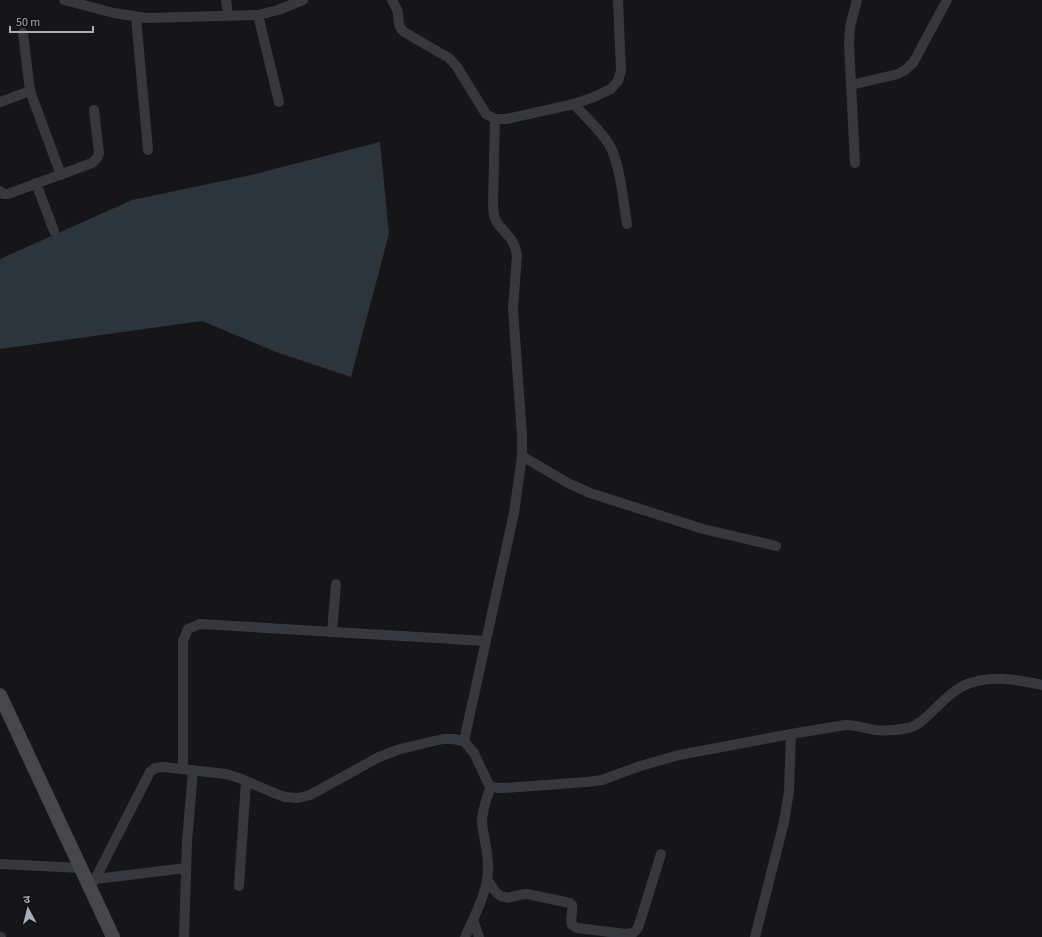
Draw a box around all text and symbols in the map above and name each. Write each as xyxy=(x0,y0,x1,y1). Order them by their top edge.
scale bar xyxy=(10,8,93,34)
text: 50 m xyxy=(16,14,40,31)
north arrow xyxy=(8,889,48,929)
text: उ xyxy=(23,892,32,907)

